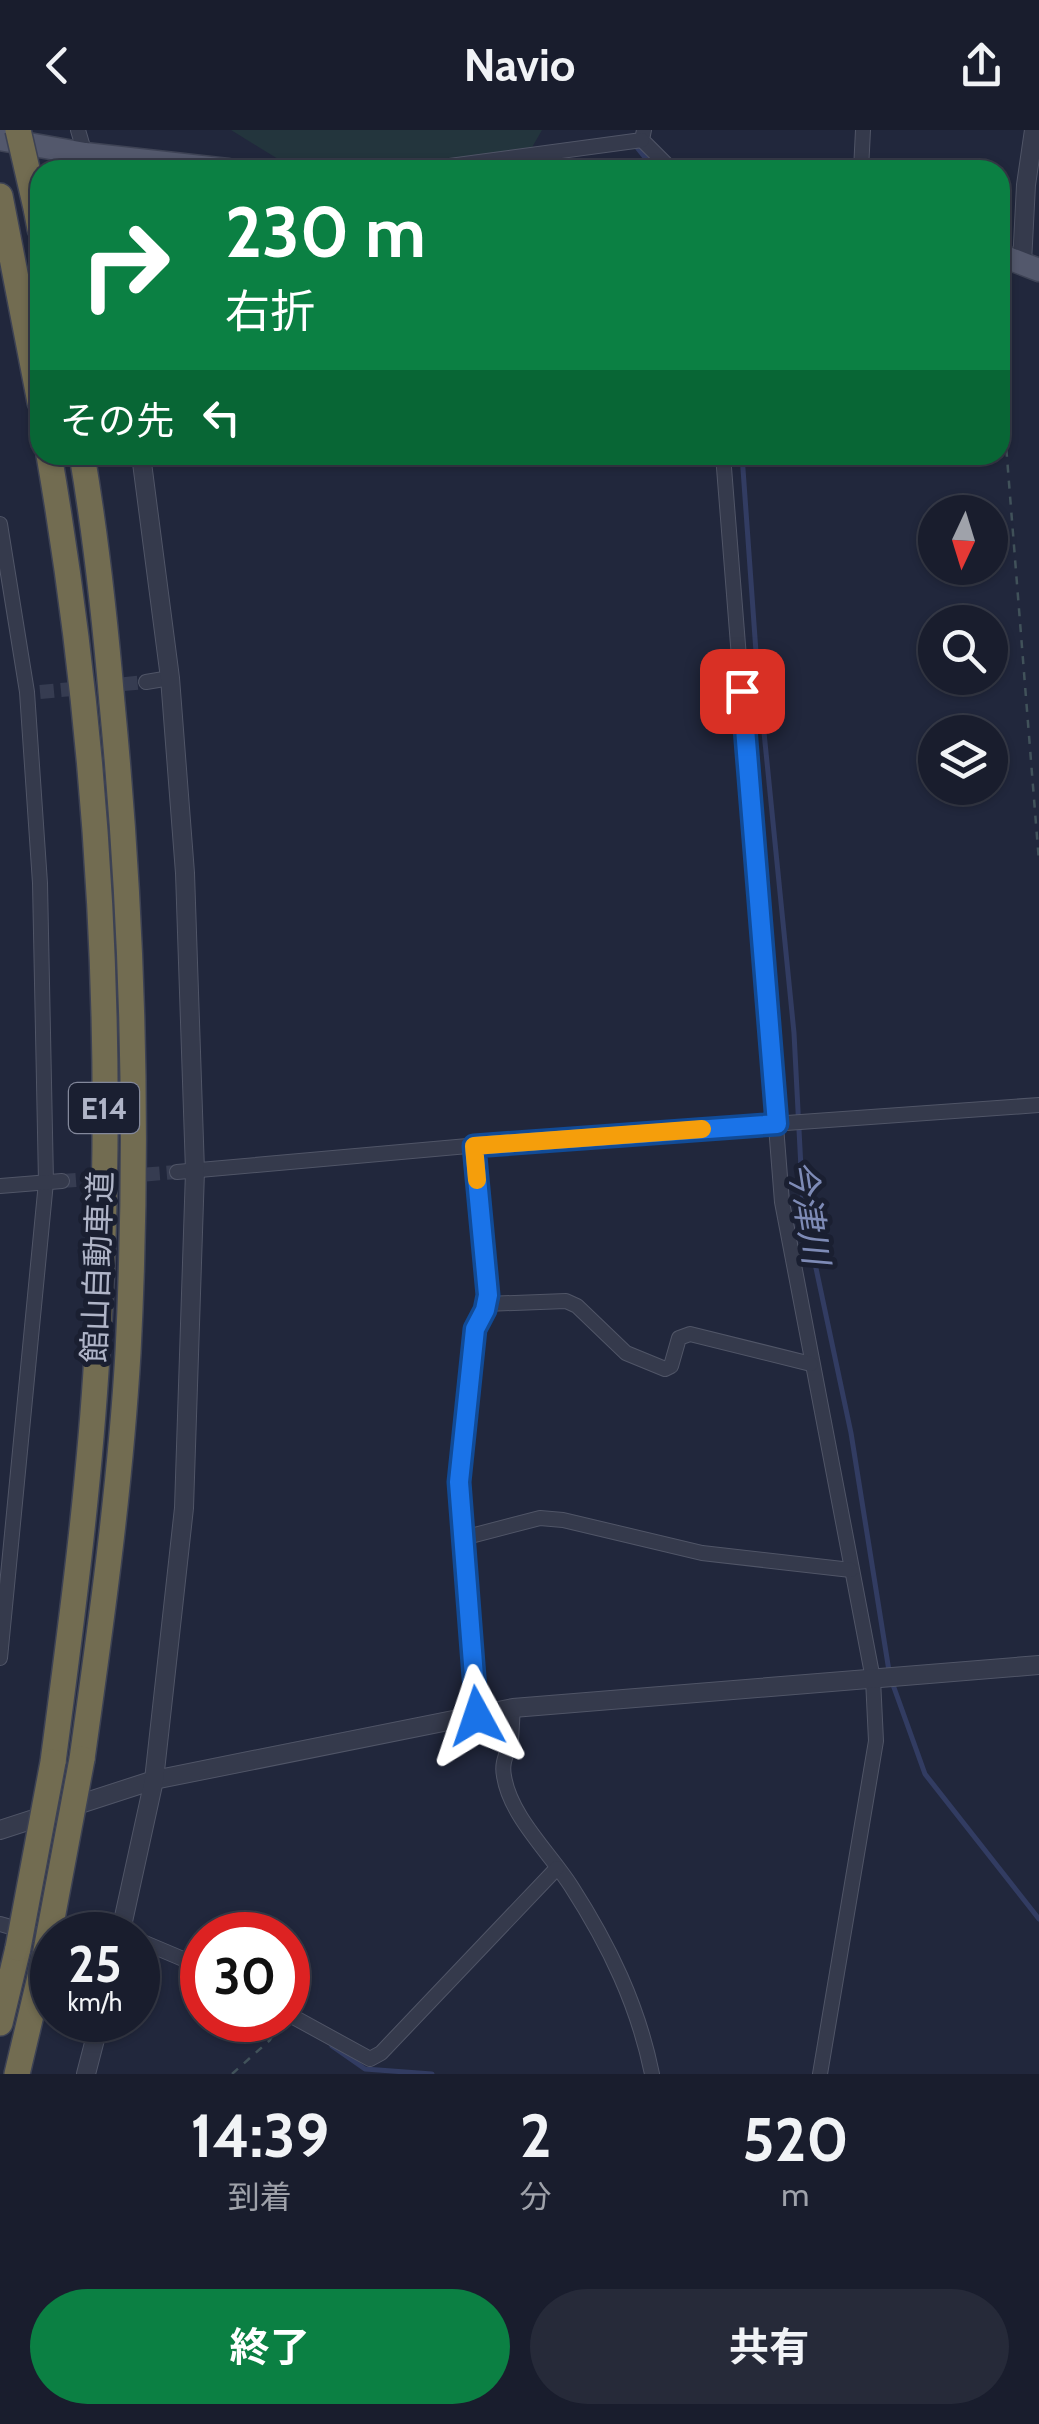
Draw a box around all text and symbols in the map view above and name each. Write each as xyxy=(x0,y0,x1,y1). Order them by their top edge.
icon: back xyxy=(30,38,85,93)
text: Navio xyxy=(464,38,575,92)
icon: share xyxy=(954,38,1009,93)
text: 230 m xyxy=(225,189,426,275)
icon: right xyxy=(60,200,190,330)
text: 右折 xyxy=(225,284,315,338)
icon: left xyxy=(194,390,249,445)
text: その先 xyxy=(60,397,174,444)
north arrow xyxy=(918,495,1008,585)
map controls xyxy=(918,495,1008,805)
button: search xyxy=(918,605,1008,695)
pin xyxy=(700,649,785,734)
icon: arrive xyxy=(715,664,770,719)
button: layers xyxy=(918,715,1008,805)
road number: E14 xyxy=(69,1083,139,1133)
water label: 今津川 xyxy=(780,1157,839,1271)
street label: 館山自動車道 xyxy=(74,1170,120,1364)
position arrow xyxy=(425,1664,529,1768)
speed limit sign: 30 xyxy=(180,1912,310,2042)
text: 25 xyxy=(68,1934,122,1995)
text: km/h xyxy=(68,1987,122,2017)
text: 14:39 xyxy=(190,2099,329,2172)
text: 2 xyxy=(520,2099,552,2172)
text: 520 xyxy=(742,2103,849,2176)
text: m xyxy=(781,2175,809,2214)
text: 到着 xyxy=(228,2177,292,2216)
text: 分 xyxy=(520,2177,552,2216)
button: 終了 xyxy=(30,2289,510,2404)
button: 共有 xyxy=(530,2289,1009,2404)

